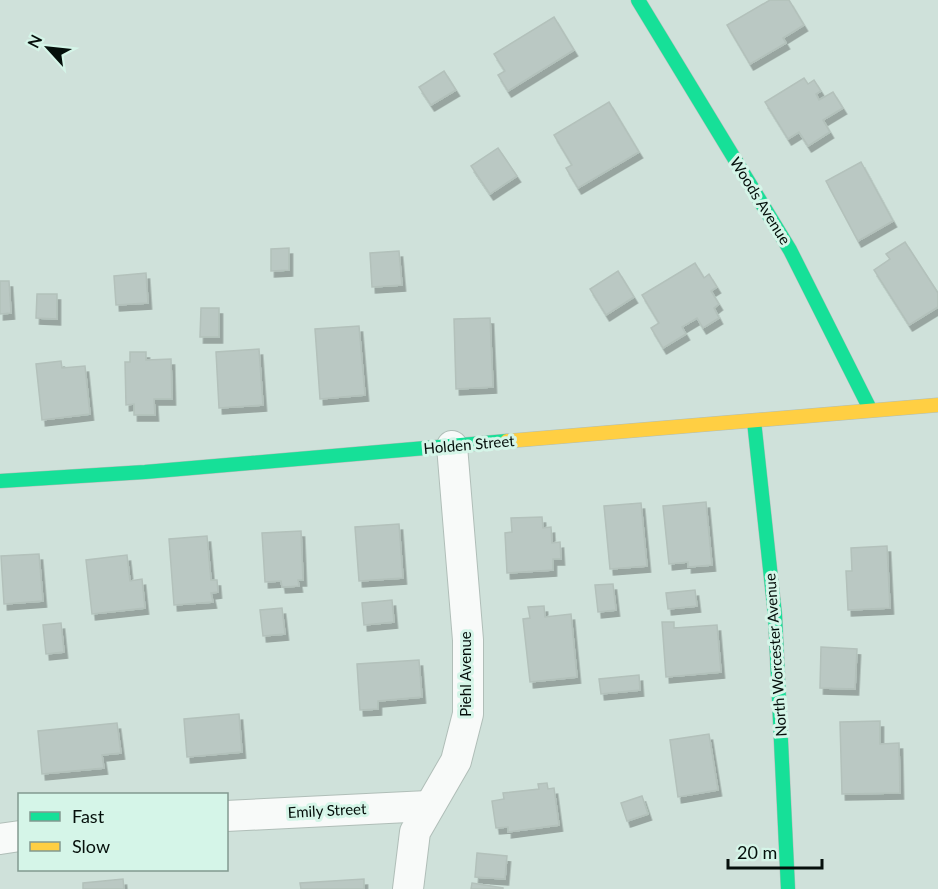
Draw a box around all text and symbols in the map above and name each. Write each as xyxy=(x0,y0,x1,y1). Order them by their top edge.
north arrow xyxy=(18,18,78,78)
text: N xyxy=(23,31,45,51)
street label: Woods Avenue xyxy=(727,153,795,248)
street label: Holden Street xyxy=(423,431,516,457)
street label: North Worcester Avenue xyxy=(760,573,790,737)
street label: Piehl Avenue xyxy=(456,631,474,717)
legend xyxy=(18,793,228,871)
street label: Emily Street xyxy=(287,799,367,821)
text: Fast xyxy=(72,805,105,827)
scale bar xyxy=(728,832,822,870)
text: Slow xyxy=(72,835,110,857)
text: 20 m xyxy=(737,841,777,863)

